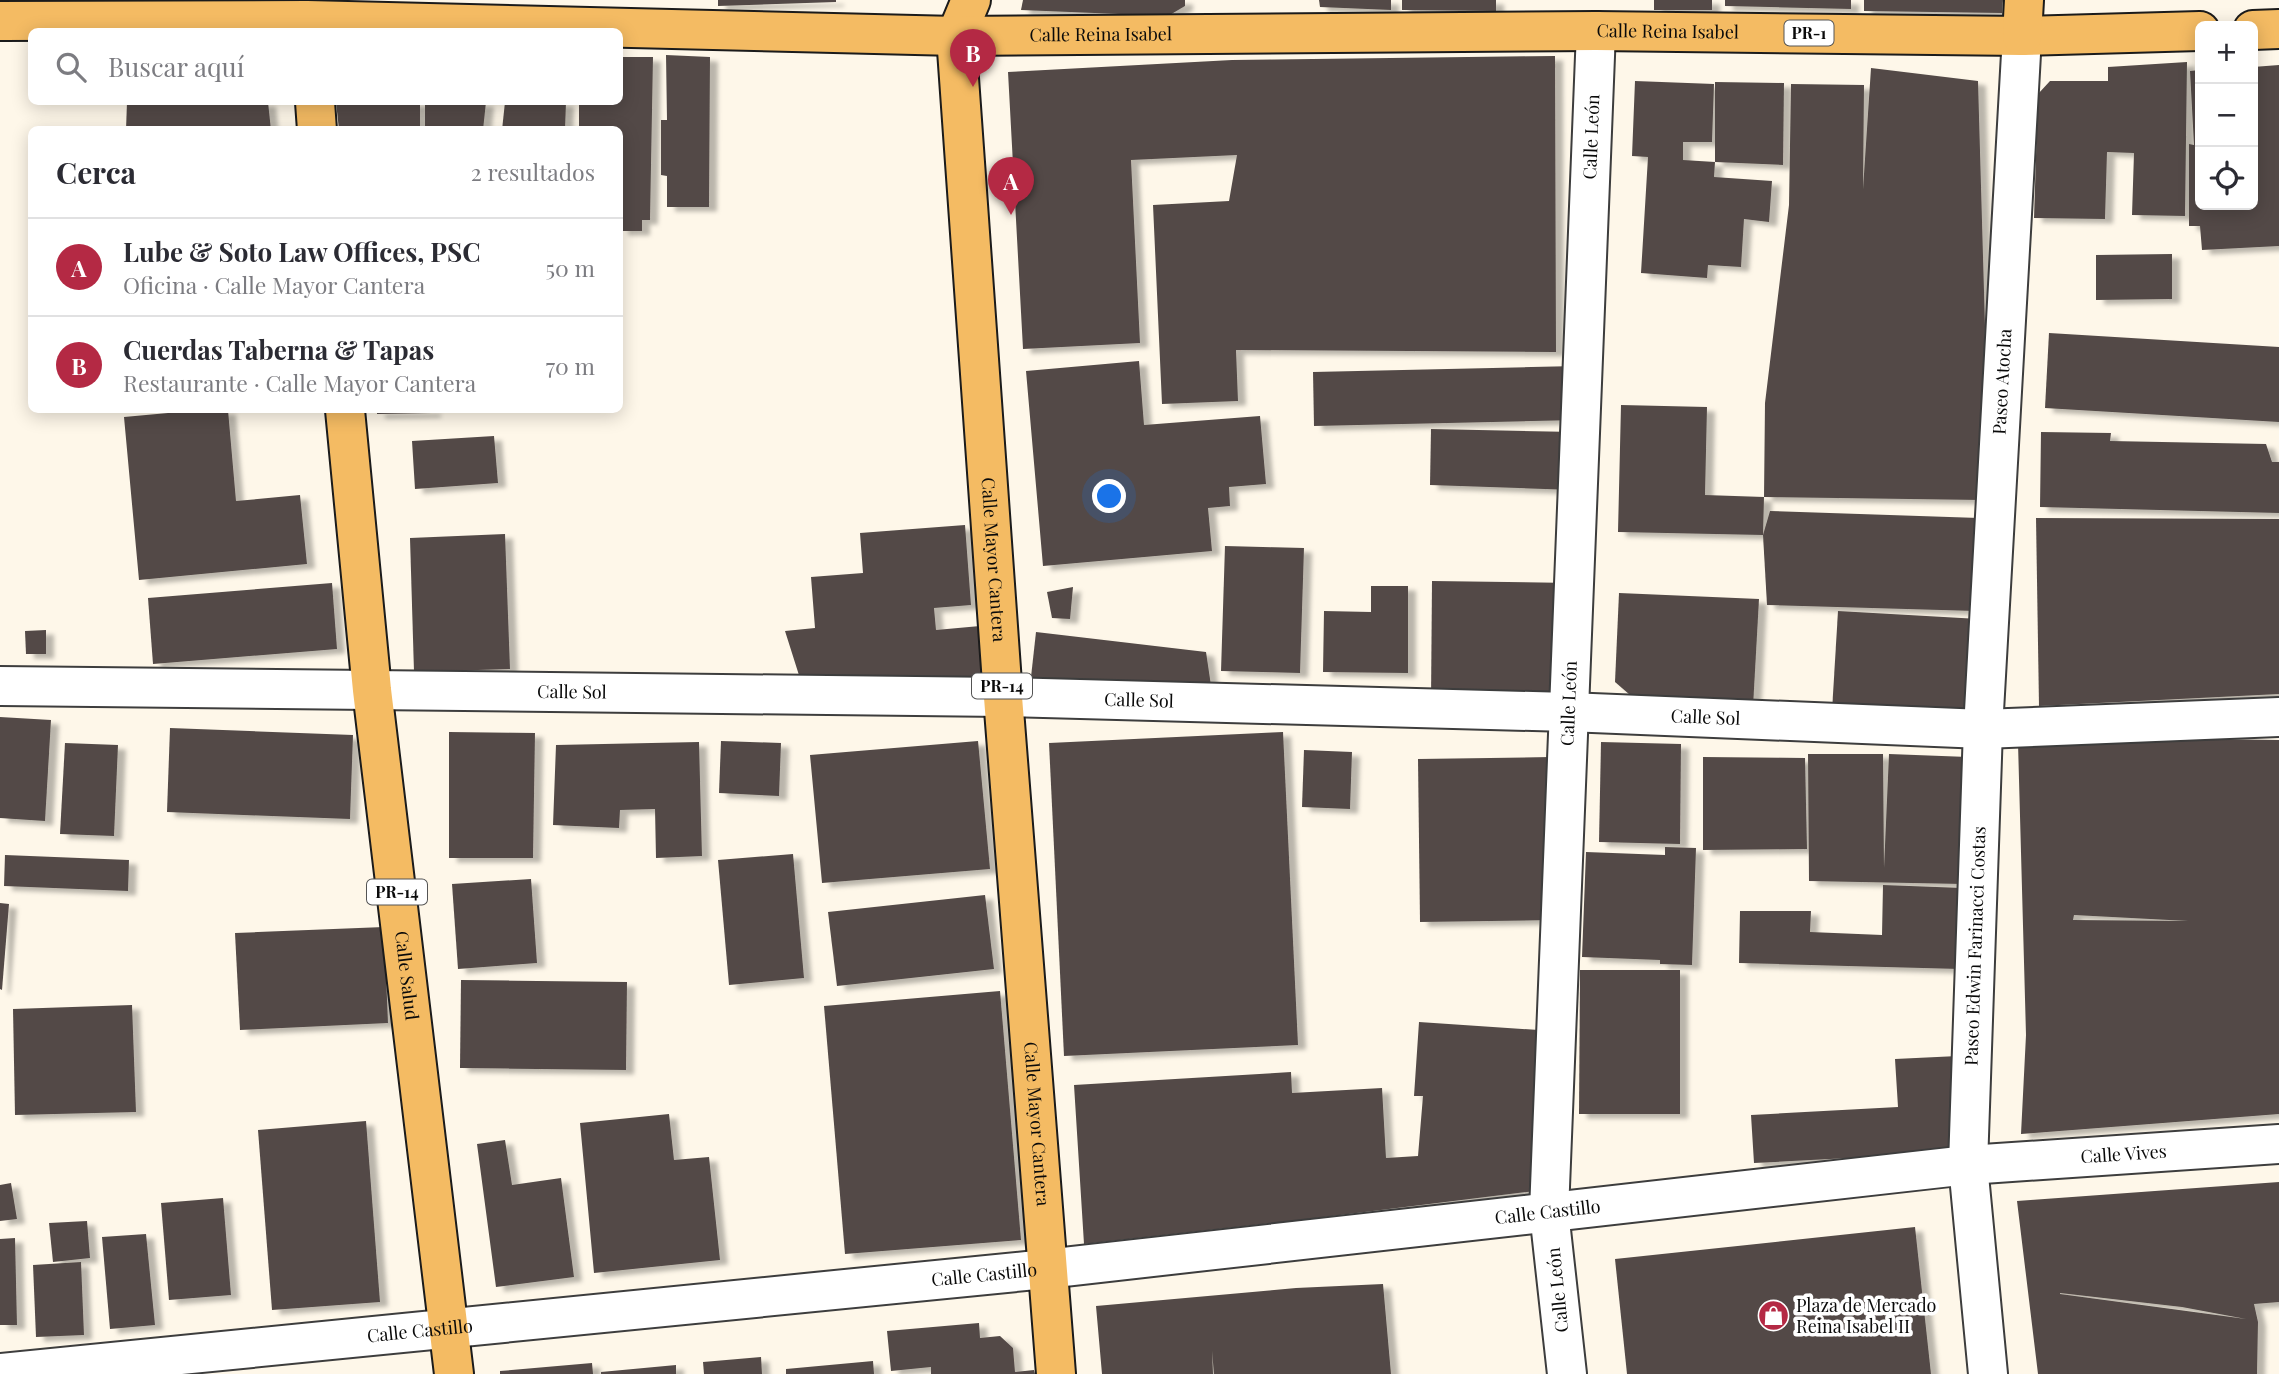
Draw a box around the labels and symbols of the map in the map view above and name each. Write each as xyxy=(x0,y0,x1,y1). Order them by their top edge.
street label: Calle Reina Isabel xyxy=(1596,18,1739,44)
road number: PR-1 xyxy=(1784,20,1834,46)
street label: Calle Reina Isabel xyxy=(1029,21,1172,46)
pin: B xyxy=(950,29,996,87)
street label: Calle León xyxy=(1577,93,1604,180)
pin: A xyxy=(988,157,1034,215)
street label: Paseo Atocha xyxy=(1987,328,2017,435)
street label: Calle Mayor Cantera xyxy=(976,476,1012,643)
your location xyxy=(1092,479,1126,513)
street label: Calle León xyxy=(1555,660,1582,747)
road number: PR-14 xyxy=(972,674,1032,698)
street label: Calle Sol xyxy=(537,679,607,704)
street label: Calle Sol xyxy=(1104,687,1174,713)
street label: Calle Sol xyxy=(1670,703,1741,730)
street label: Paseo Edwin Farinacci Costas xyxy=(1958,826,1991,1066)
road number: PR-14 xyxy=(367,880,427,904)
street label: Calle Salud xyxy=(390,929,425,1022)
street label: Calle Mayor Cantera xyxy=(1019,1041,1056,1207)
street label: Calle Vives xyxy=(2080,1139,2167,1168)
street label: Calle Castillo xyxy=(1493,1194,1602,1229)
street label: Calle León xyxy=(1541,1246,1573,1334)
street label: Calle Castillo xyxy=(930,1257,1038,1291)
place label: Plaza de Mercado Reina Isabel II xyxy=(1796,1293,1937,1338)
shop icon: Plaza de Mercado Reina Isabel II xyxy=(1756,1299,1790,1333)
street label: Calle Castillo xyxy=(366,1313,474,1347)

